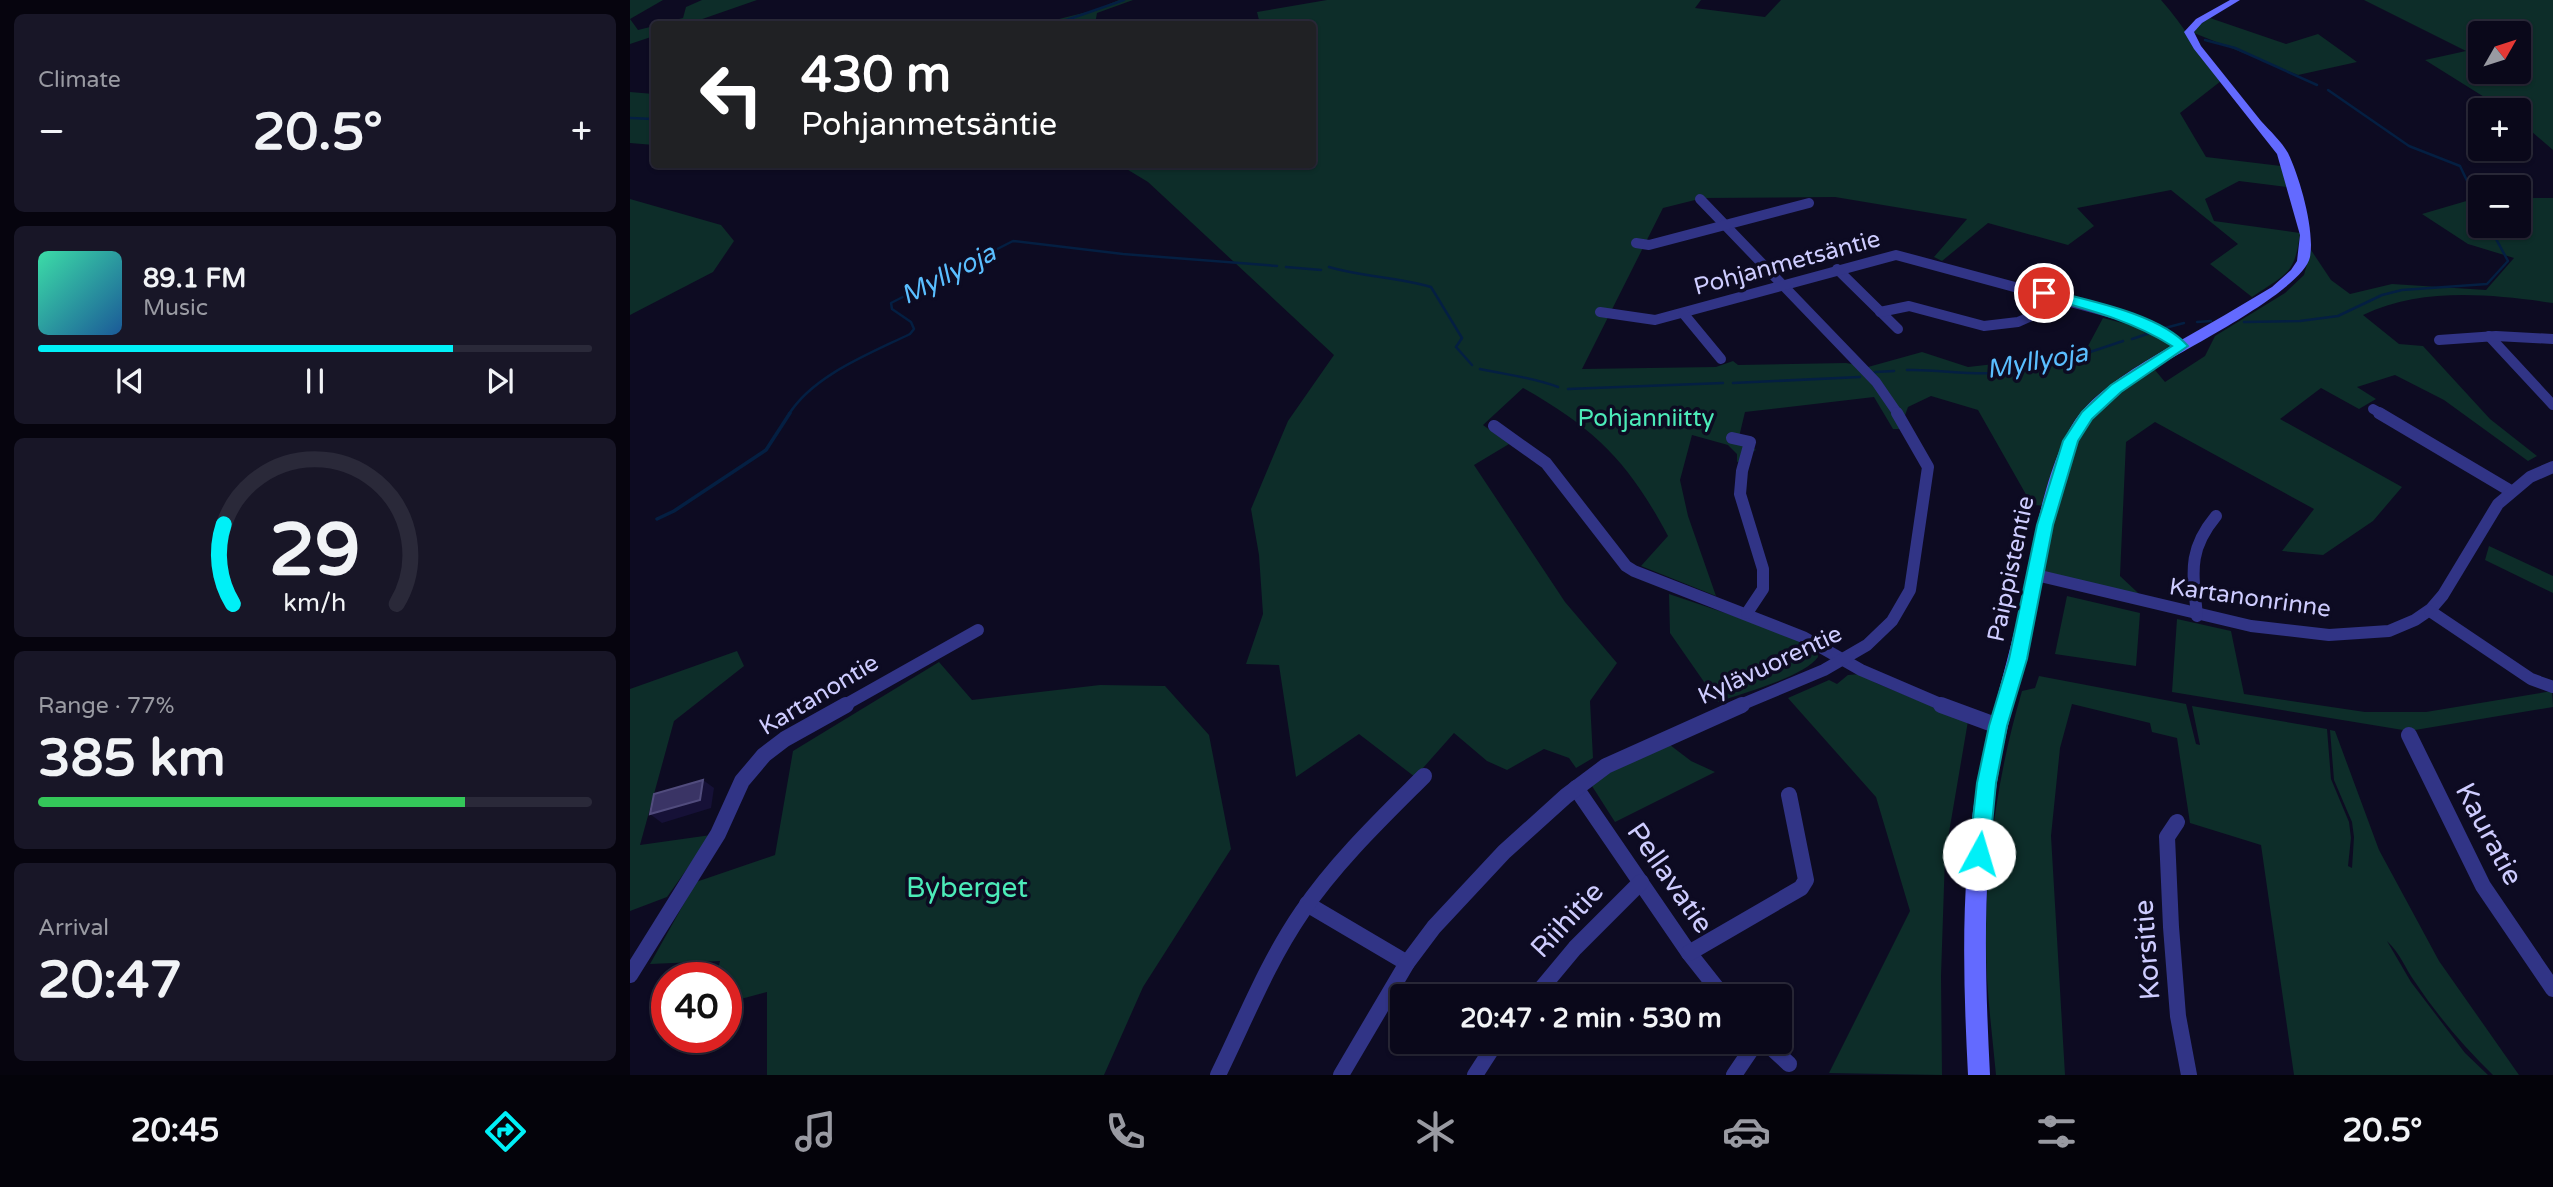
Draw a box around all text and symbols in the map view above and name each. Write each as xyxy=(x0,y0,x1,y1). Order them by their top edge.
north arrow xyxy=(2468,21,2530,84)
map controls xyxy=(2468,21,2531,238)
text: 430 m xyxy=(801,46,951,105)
icon: left xyxy=(686,49,777,140)
text: Climate xyxy=(38,66,121,94)
button: + xyxy=(2468,98,2531,161)
text: 20.5° xyxy=(253,101,383,164)
text: Pohjanmetsäntie xyxy=(801,106,1057,144)
text: − xyxy=(38,109,65,155)
text: + xyxy=(571,109,592,155)
button: − xyxy=(2468,175,2531,238)
street label: Pohjanmetsäntie xyxy=(1690,224,1884,302)
water label: Myllyoja xyxy=(895,236,1002,311)
text: 89.1 FM xyxy=(143,263,246,294)
pin xyxy=(2014,263,2074,323)
icon: arrive xyxy=(2025,274,2063,312)
text: Music xyxy=(143,294,208,322)
water label: Myllyoja xyxy=(1984,337,2092,385)
icon: previous xyxy=(111,362,149,400)
icon: pause xyxy=(296,362,334,400)
icon: next xyxy=(481,362,519,400)
park label: Pohjanniitty xyxy=(1578,404,1715,433)
street label: Paippistentie xyxy=(1981,493,2041,645)
text: 29 xyxy=(269,507,361,595)
street label: Kartanonrinne xyxy=(2167,572,2333,624)
text: km/h xyxy=(284,587,346,617)
street label: Kylävuorentie xyxy=(1693,619,1847,711)
street label: Kartanontie xyxy=(754,648,884,742)
text: Range · 77% xyxy=(38,692,174,720)
text: 385 km xyxy=(38,727,226,790)
street label: Kauratie xyxy=(2448,777,2530,891)
street label: Pellavatie xyxy=(1620,816,1720,940)
position arrow xyxy=(1942,817,2016,891)
park label: Byberget xyxy=(906,871,1028,905)
street label: Riihitie xyxy=(1523,875,1611,965)
street label: Korsitie xyxy=(2127,899,2167,1001)
text: Arrival xyxy=(38,914,109,942)
text: 20:47 xyxy=(38,949,182,1012)
speed limit sign: 40 xyxy=(651,962,742,1053)
text: 20:47 · 2 min · 530 m xyxy=(1460,1003,1722,1034)
icon: directions xyxy=(481,1107,530,1156)
icon: music xyxy=(791,1107,840,1156)
icon: phone xyxy=(1101,1107,1150,1156)
icon: climate xyxy=(1411,1107,1460,1156)
icon: car xyxy=(1722,1107,1771,1156)
icon: filters xyxy=(2032,1107,2081,1156)
text: 20:45 xyxy=(131,1112,219,1150)
text: 20.5° xyxy=(2342,1112,2422,1150)

